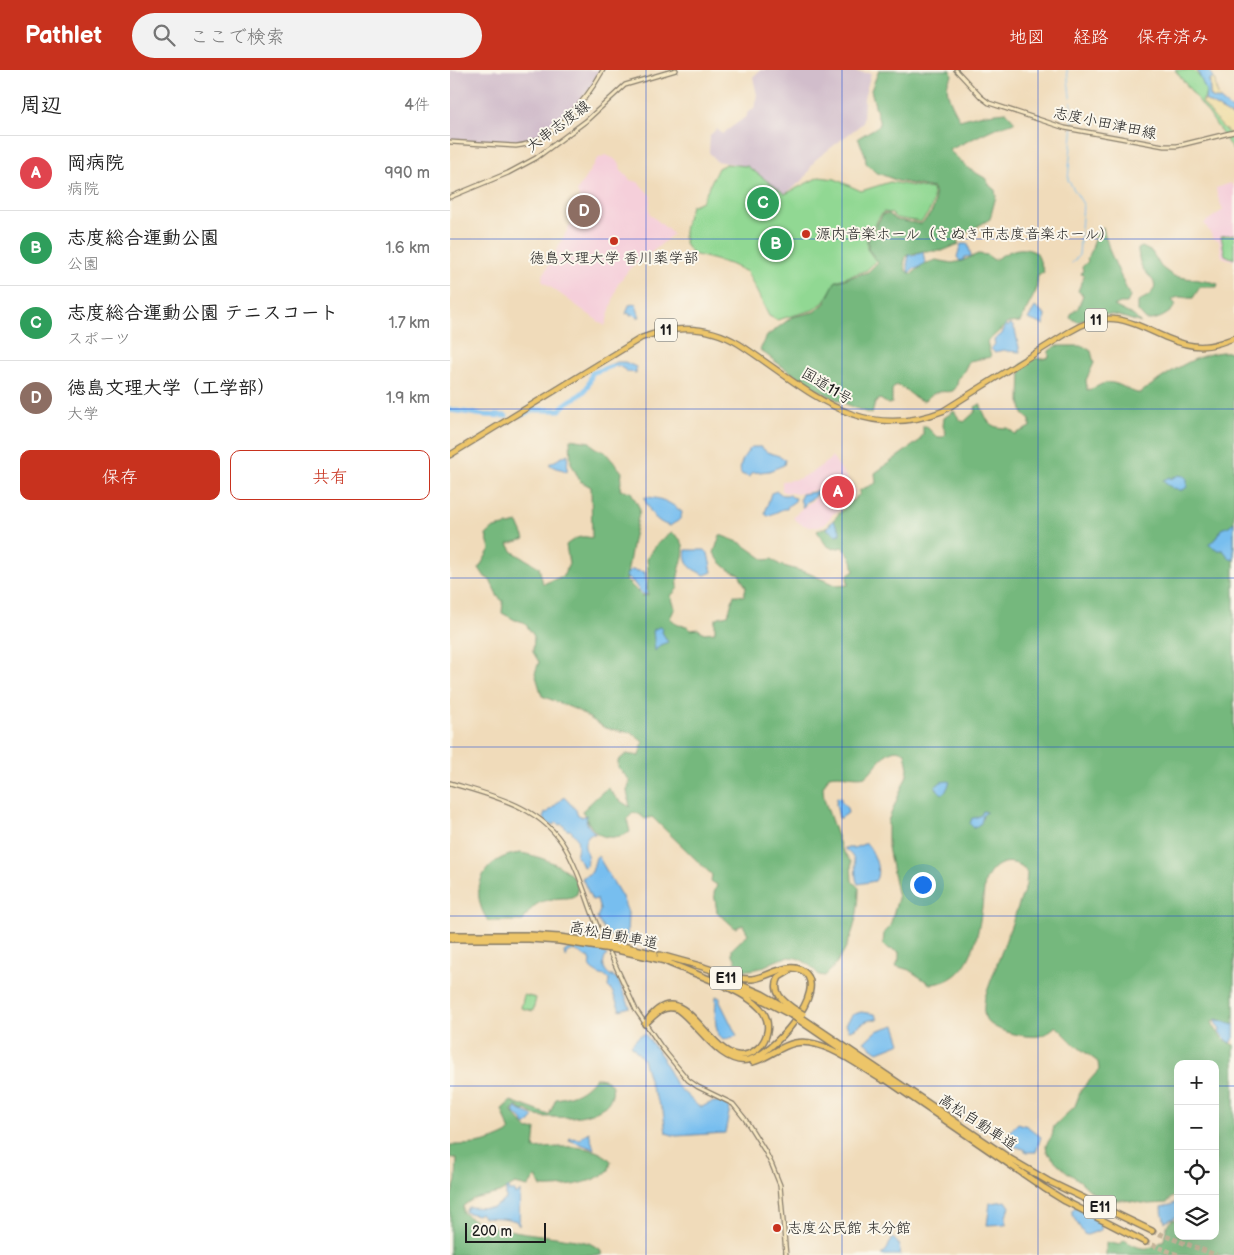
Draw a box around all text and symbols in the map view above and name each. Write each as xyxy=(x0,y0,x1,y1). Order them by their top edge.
search box xyxy=(132,13,482,58)
text: Pathlet xyxy=(25,21,102,50)
icon: search xyxy=(150,21,178,49)
text: ここで検索 xyxy=(190,26,285,49)
text: 地図 xyxy=(1009,27,1045,48)
text: 経路 xyxy=(1073,27,1109,48)
text: 保存済み xyxy=(1137,27,1209,48)
text: 周辺 xyxy=(20,93,62,118)
text: 4件 xyxy=(404,96,430,115)
street label: 大串志度線 xyxy=(523,96,594,157)
street label: 志度小田津田線 xyxy=(1052,103,1158,144)
text: 岡病院 xyxy=(67,152,124,175)
text: A xyxy=(31,164,41,183)
text: 990 m xyxy=(385,164,430,183)
text: 病院 xyxy=(67,180,99,199)
pin: C xyxy=(747,184,779,222)
pin: D xyxy=(568,192,600,230)
pin: B xyxy=(760,225,792,263)
place label: 源内音楽ホール（さぬき市志度音楽ホール） xyxy=(816,225,1114,244)
text: 志度総合運動公園 xyxy=(67,227,219,250)
marker: 源内音楽ホール（さぬき市志度音楽ホール） xyxy=(800,228,812,240)
marker: 徳島文理大学 香川薬学部 xyxy=(608,235,620,247)
text: B xyxy=(30,239,42,258)
text: 1.6 km xyxy=(386,239,430,258)
place label: 徳島文理大学 香川薬学部 xyxy=(529,249,699,268)
text: 公園 xyxy=(67,255,99,274)
text: 志度総合運動公園 テニスコート xyxy=(67,302,339,325)
road number: 11 xyxy=(1085,308,1107,332)
text: C xyxy=(30,314,42,333)
text: 1.7 km xyxy=(388,314,430,333)
road number: 11 xyxy=(655,318,677,342)
text: スポーツ xyxy=(67,330,131,349)
street label: 国道11号 xyxy=(798,364,856,409)
text: 徳島文理大学（工学部） xyxy=(67,377,276,400)
text: D xyxy=(30,389,42,408)
text: 1.9 km xyxy=(386,389,430,408)
text: 大学 xyxy=(67,405,99,424)
button: 保存 xyxy=(20,450,220,500)
button: 共有 xyxy=(230,450,430,500)
pin: A xyxy=(822,473,854,511)
your location xyxy=(910,872,936,898)
street label: 高松自動車道 xyxy=(568,918,660,953)
road number: E11 xyxy=(710,966,742,990)
map controls xyxy=(1174,1060,1219,1240)
button: + xyxy=(1174,1060,1219,1105)
street label: 高松自動車道 xyxy=(935,1090,1021,1155)
button: − xyxy=(1174,1105,1219,1150)
button: locate xyxy=(1174,1150,1219,1195)
button: layers xyxy=(1174,1195,1219,1240)
road number: E11 xyxy=(1084,1196,1116,1218)
place label: 志度公民館 末分館 xyxy=(787,1219,911,1238)
scale bar xyxy=(465,1220,546,1243)
marker: 志度公民館 末分館 xyxy=(771,1222,783,1234)
text: 200 m xyxy=(472,1223,512,1240)

